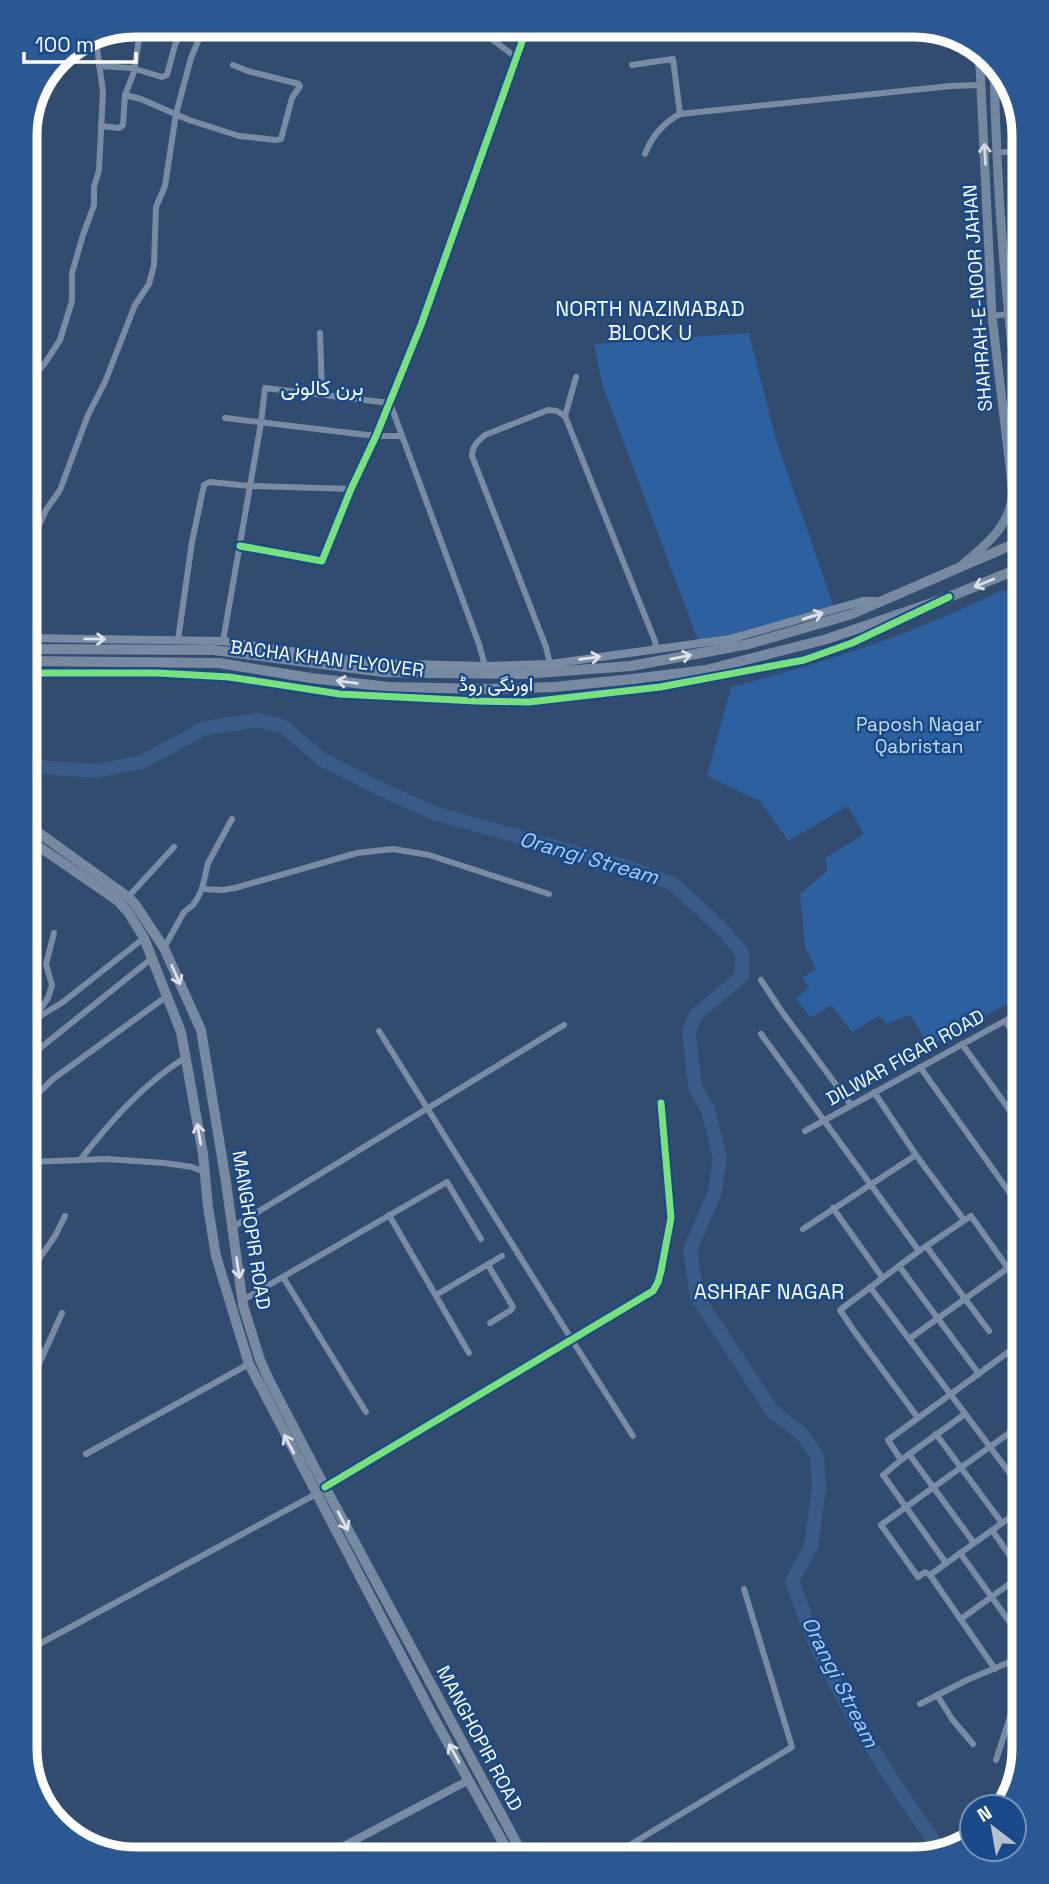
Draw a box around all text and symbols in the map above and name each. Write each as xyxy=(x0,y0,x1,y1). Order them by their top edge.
scale bar xyxy=(24,21,136,65)
text: 100 m xyxy=(35,31,94,58)
one-way arrow xyxy=(978,143,991,166)
street label: SHAHRAH-E-NOOR JAHAN xyxy=(957,184,998,412)
district label: NORTH NAZIMABAD BLOCK U xyxy=(555,295,745,346)
district label: ہرن کالونی xyxy=(281,374,363,401)
one-way arrow xyxy=(973,578,995,591)
one-way arrow xyxy=(802,608,824,621)
one-way arrow xyxy=(84,632,107,646)
street label: BACHA KHAN FLYOVER xyxy=(228,634,425,683)
one-way arrow xyxy=(669,650,692,663)
one-way arrow xyxy=(579,651,601,664)
street label: اورنگی روڈ xyxy=(459,672,533,697)
one-way arrow xyxy=(336,675,359,688)
park label: Paposh Nagar Qabristan xyxy=(856,712,982,759)
water label: Orangi Stream xyxy=(517,825,663,890)
one-way arrow xyxy=(170,964,183,986)
street label: DILWAR FIGAR ROAD xyxy=(822,1004,989,1111)
one-way arrow xyxy=(192,1123,205,1146)
street label: MANGHOPIR ROAD xyxy=(227,1149,276,1311)
one-way arrow xyxy=(232,1256,245,1279)
district label: ASHRAF NAGAR xyxy=(694,1278,844,1305)
one-way arrow xyxy=(282,1434,296,1455)
one-way arrow xyxy=(337,1511,351,1531)
water label: Orangi Stream xyxy=(796,1612,885,1753)
street label: MANGHOPIR ROAD xyxy=(431,1661,528,1815)
one-way arrow xyxy=(447,1743,461,1763)
north arrow xyxy=(958,1793,1028,1863)
text: N xyxy=(973,1800,996,1828)

